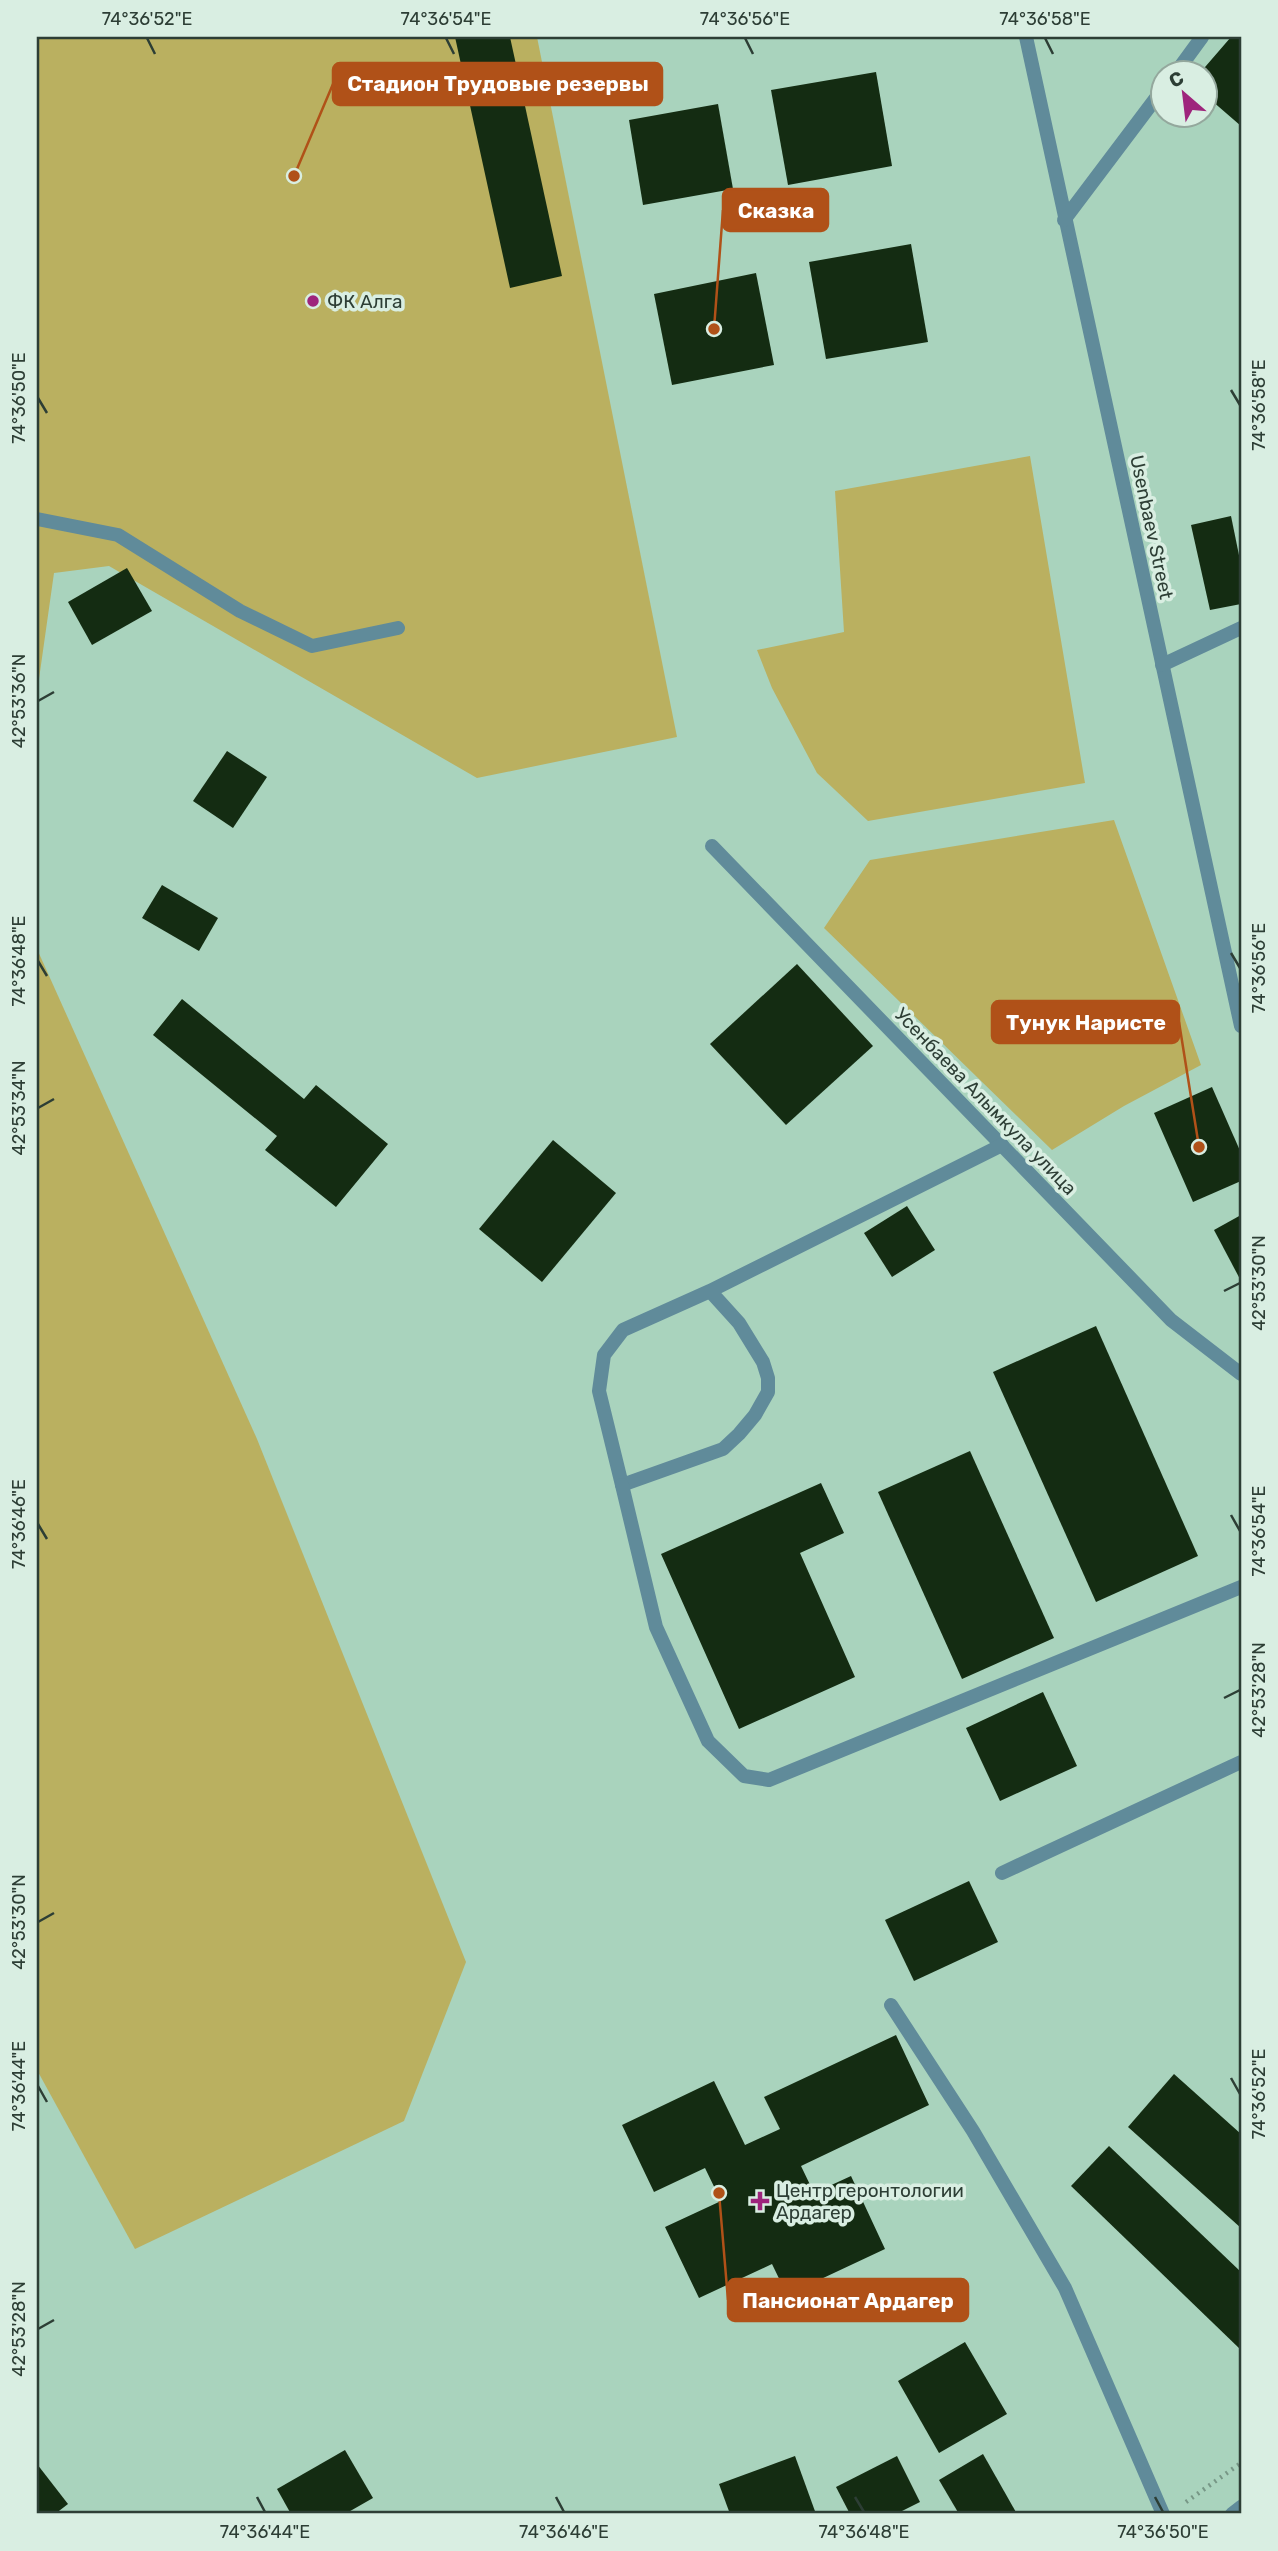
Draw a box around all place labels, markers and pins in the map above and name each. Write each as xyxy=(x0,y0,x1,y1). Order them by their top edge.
callout: Стадион Трудовые резервы xyxy=(333,63,662,105)
callout: Сказка xyxy=(723,189,828,231)
place label: ФК Алга xyxy=(327,290,403,313)
marker: ФК Алга xyxy=(305,293,321,309)
callout: Тунук Наристе xyxy=(992,1001,1179,1043)
place label: Центр геронтологии Ардагер xyxy=(776,2179,964,2224)
marker: Центр геронтологии Ардагер xyxy=(750,2191,770,2211)
callout: Пансионат Ардагер xyxy=(728,2279,968,2321)

